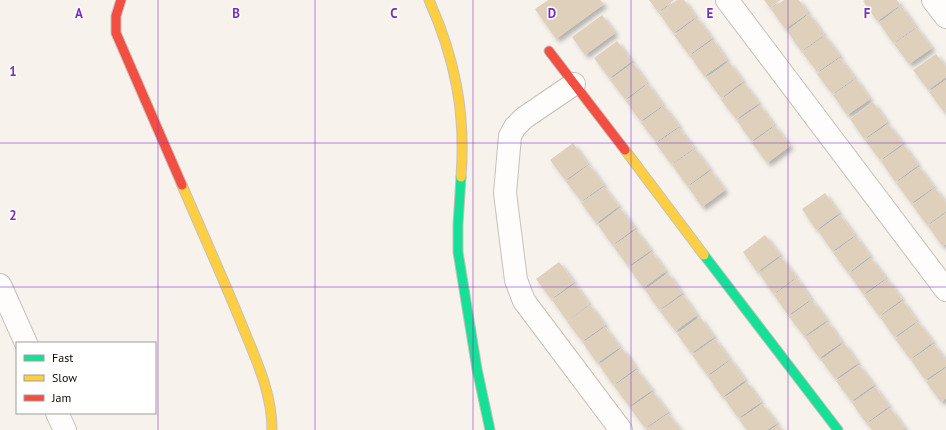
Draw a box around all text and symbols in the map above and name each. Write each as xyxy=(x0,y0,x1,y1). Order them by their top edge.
text: A xyxy=(75,5,83,22)
text: B xyxy=(232,5,240,22)
text: C xyxy=(390,5,398,22)
text: D xyxy=(548,5,556,22)
text: E xyxy=(707,5,714,22)
text: F xyxy=(864,5,871,22)
text: 1 xyxy=(9,63,17,80)
text: 2 xyxy=(9,207,17,224)
legend xyxy=(16,342,156,414)
text: Fast xyxy=(52,350,73,365)
text: Slow xyxy=(52,370,77,385)
text: Jam xyxy=(51,390,71,405)

